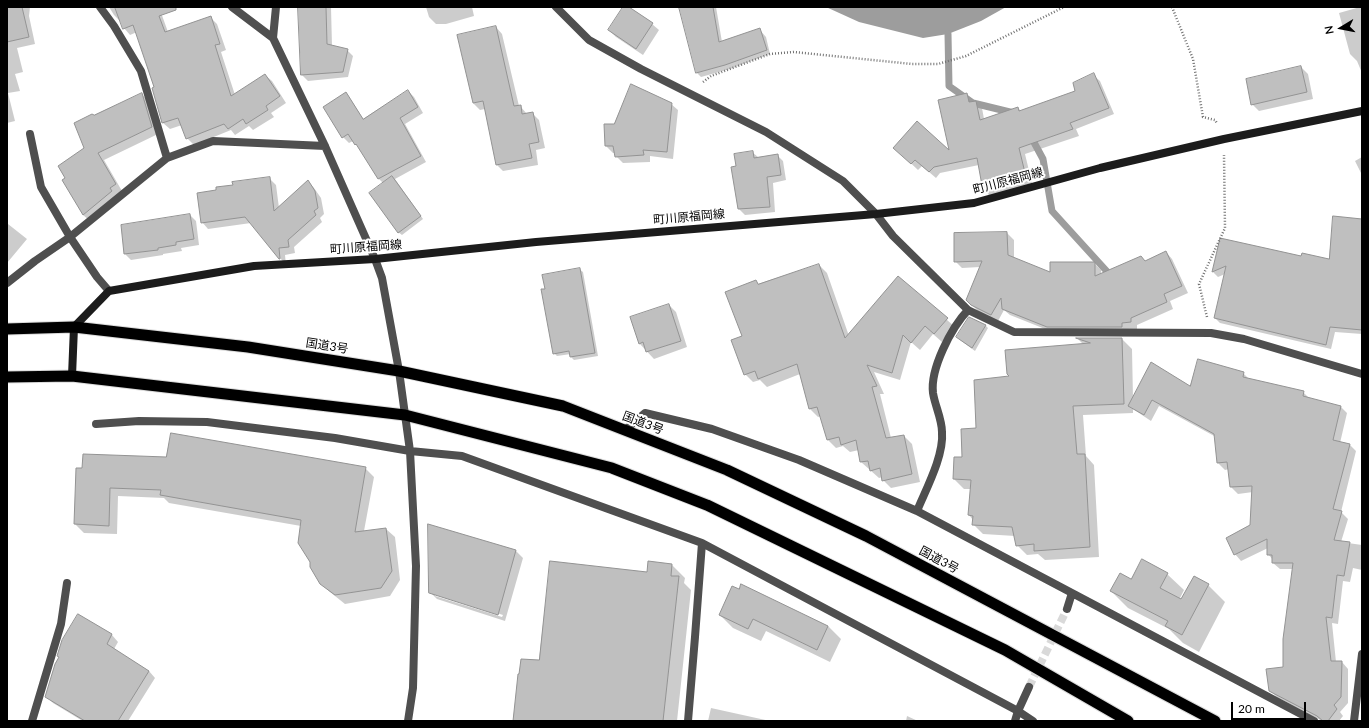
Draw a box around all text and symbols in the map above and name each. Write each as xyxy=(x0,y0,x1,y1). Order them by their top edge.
north arrow xyxy=(1321,8,1361,48)
text: N xyxy=(1322,25,1336,35)
street label: 町川原福岡線 xyxy=(971,165,1045,197)
street label: 町川原福岡線 xyxy=(653,207,725,227)
street label: 町川原福岡線 xyxy=(330,237,402,257)
street label: 国道3号 xyxy=(305,336,349,356)
street label: 国道3号 xyxy=(620,409,666,437)
street label: 国道3号 xyxy=(917,544,961,576)
scale bar xyxy=(1233,694,1308,720)
text: 20 m xyxy=(1238,701,1265,716)

